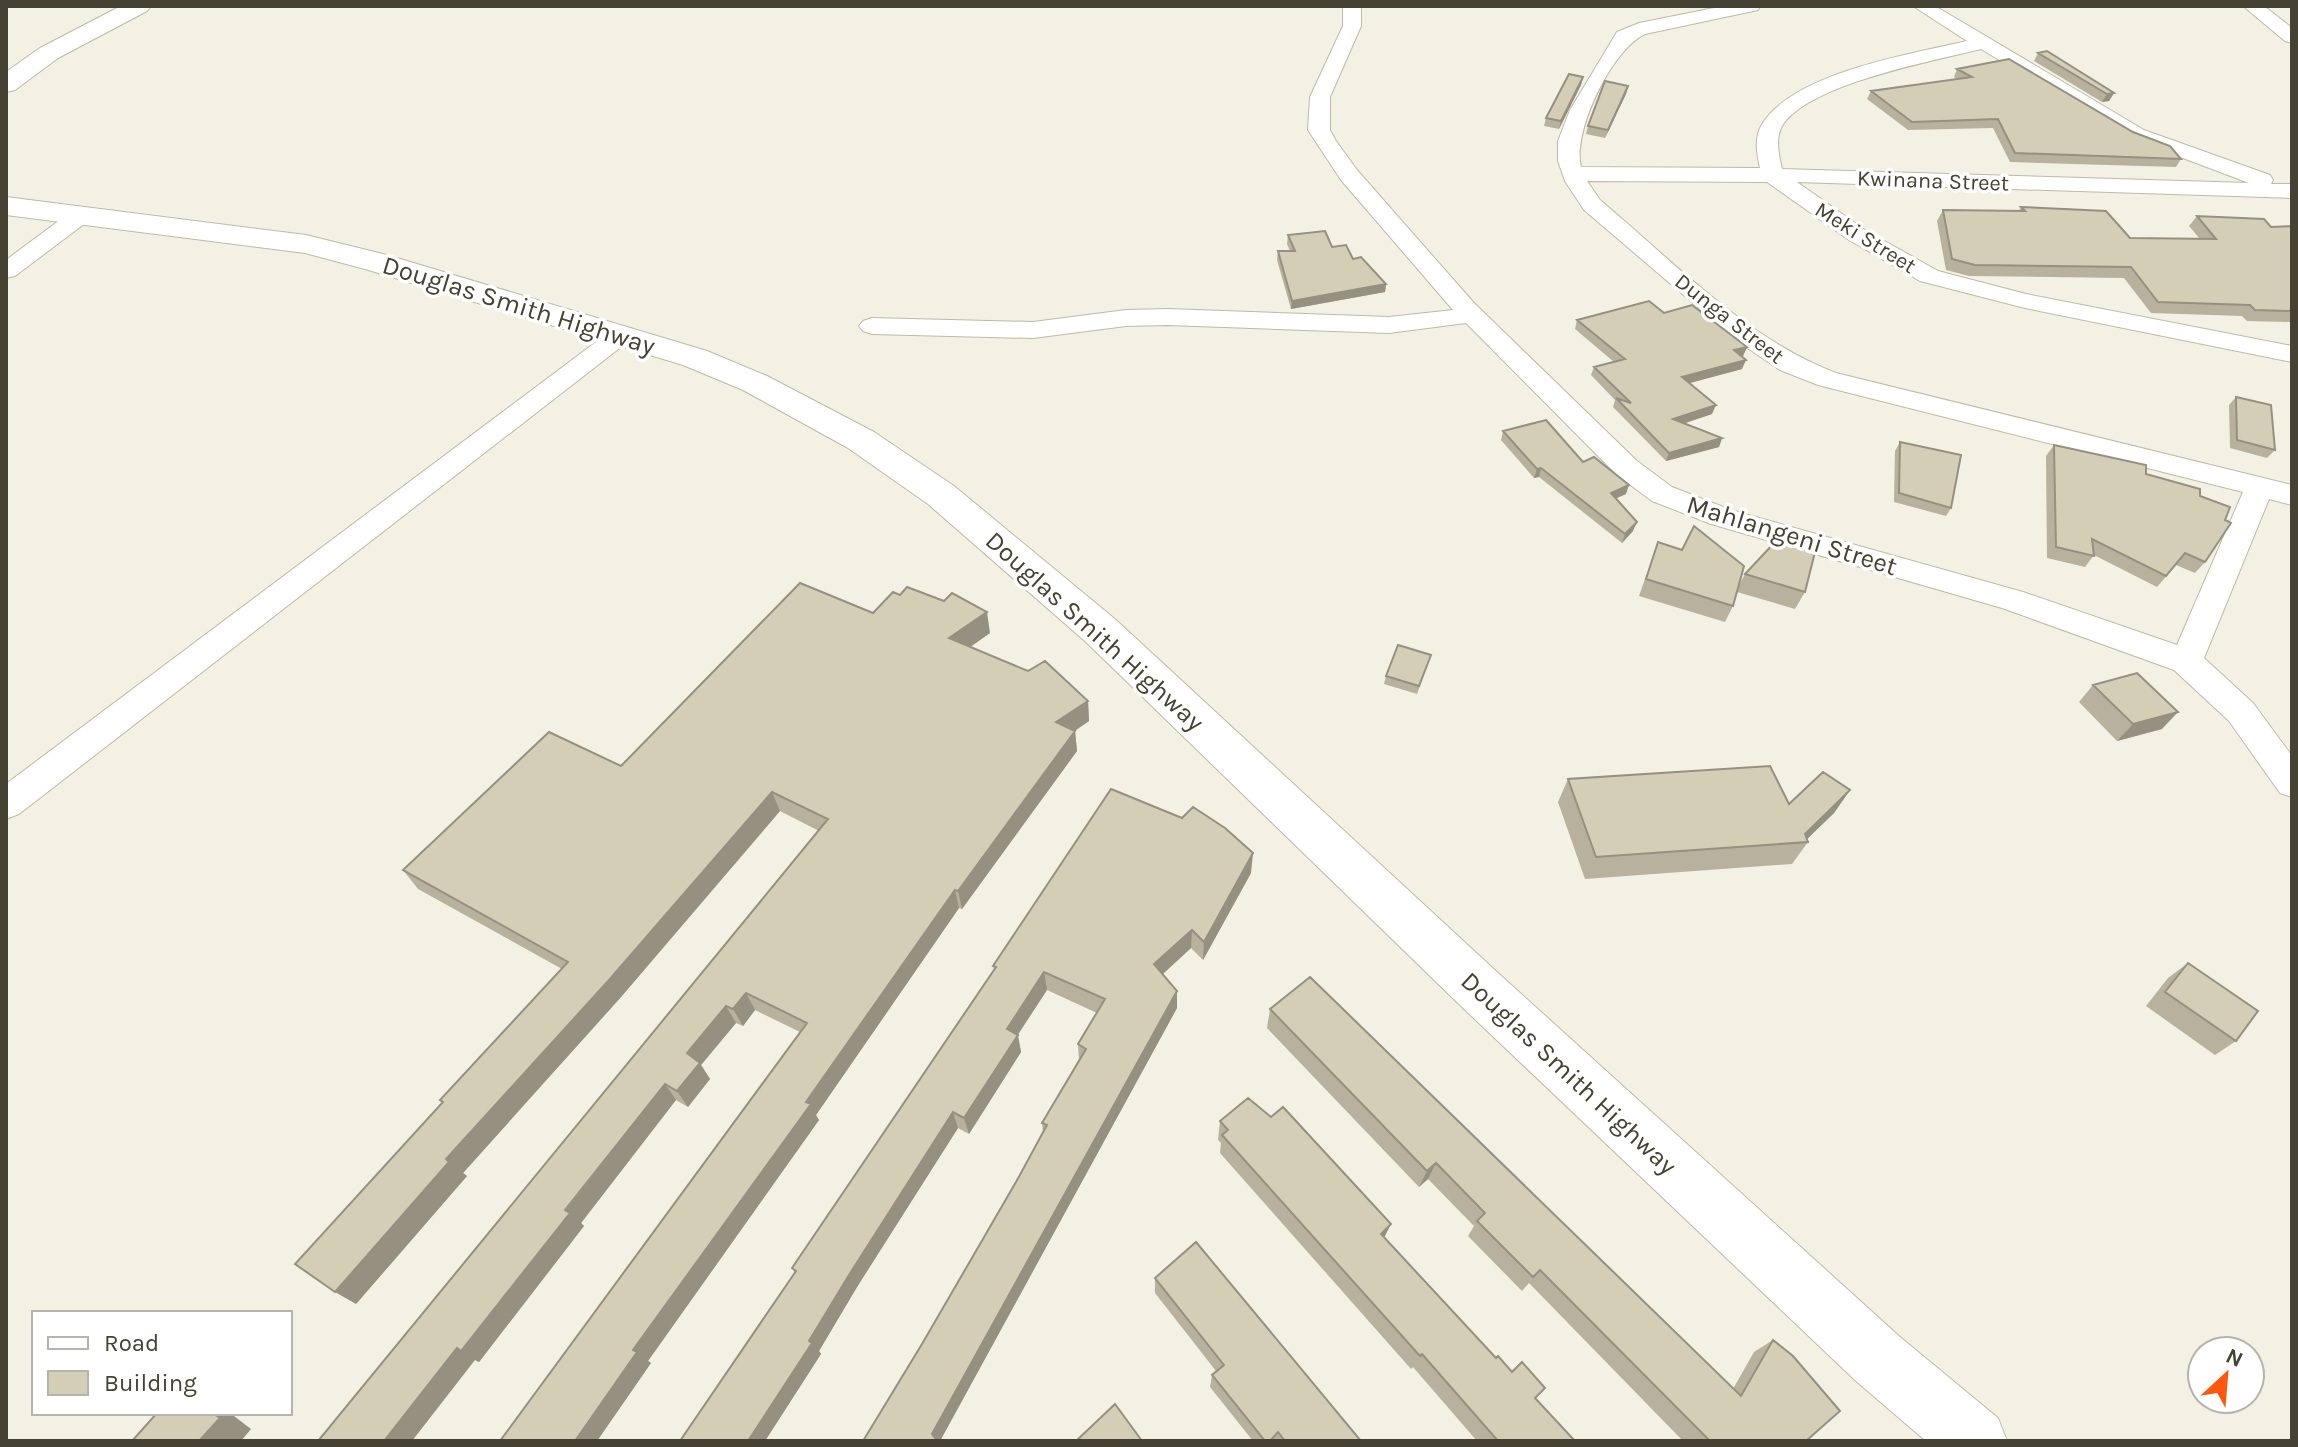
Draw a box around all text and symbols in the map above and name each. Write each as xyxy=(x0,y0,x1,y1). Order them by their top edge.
street label: Kwinana Street xyxy=(1856,165,2009,197)
street label: Meki Street xyxy=(1810,196,1921,279)
street label: Douglas Smith Highway xyxy=(379,249,659,362)
street label: Dunga Street xyxy=(1670,268,1789,369)
street label: Mahlangeni Street xyxy=(1683,489,1901,582)
street label: Douglas Smith Highway xyxy=(979,525,1210,738)
street label: Douglas Smith Highway xyxy=(1454,965,1683,1181)
legend xyxy=(32,1311,292,1415)
text: Road xyxy=(104,1329,159,1357)
north arrow xyxy=(2186,1335,2266,1415)
text: N xyxy=(2222,1343,2247,1373)
text: Building xyxy=(104,1369,197,1397)

